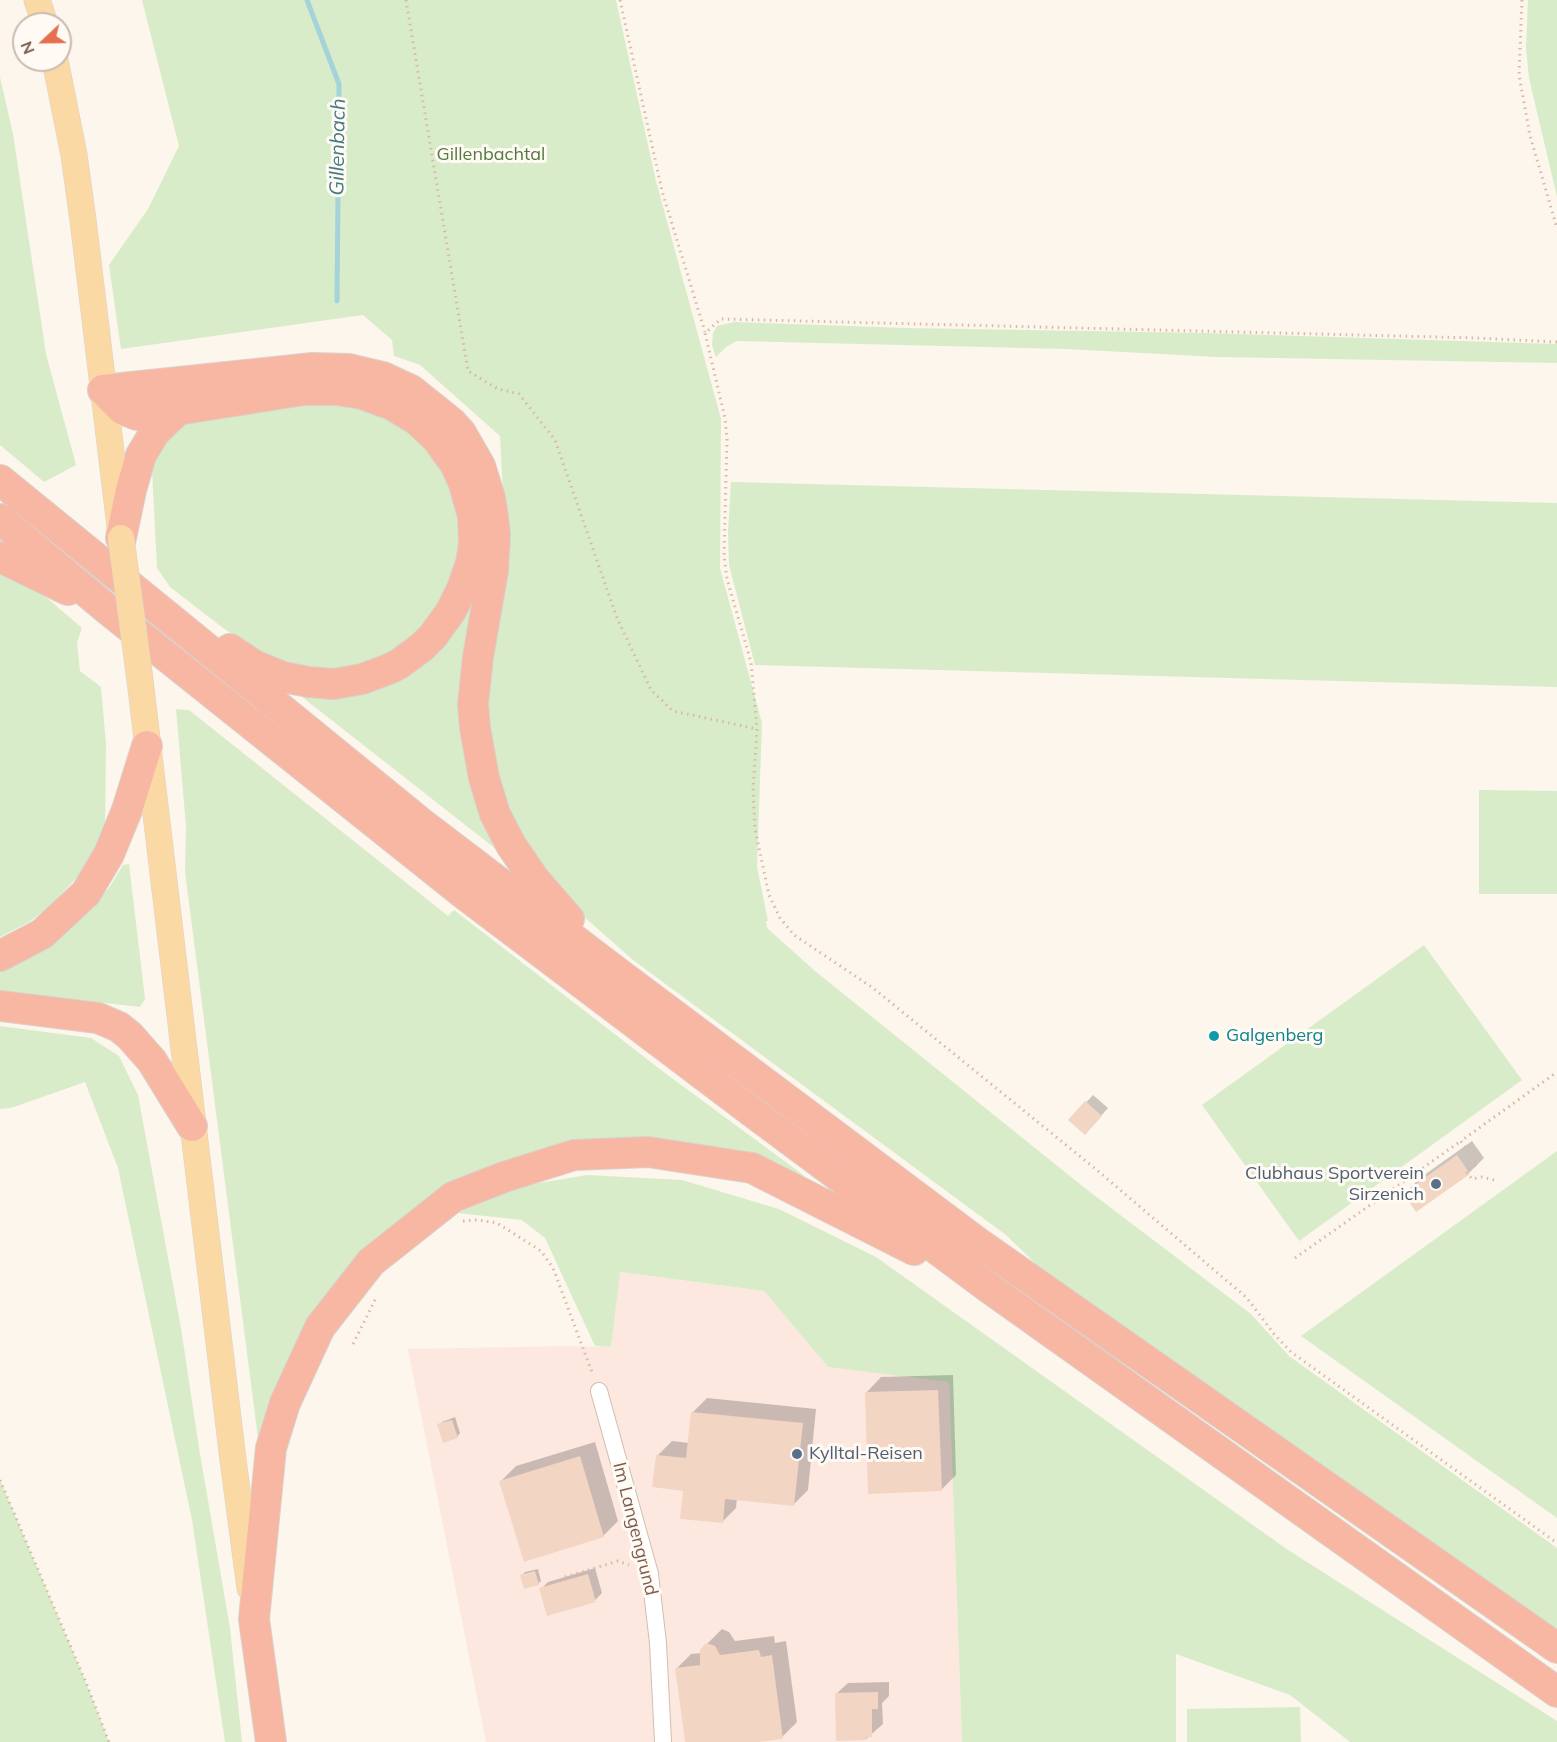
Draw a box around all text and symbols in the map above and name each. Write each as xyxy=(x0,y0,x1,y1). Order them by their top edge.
north arrow xyxy=(12,12,72,72)
text: N xyxy=(16,39,39,57)
water label: Gillenbach xyxy=(325,98,351,196)
park label: Gillenbachtal xyxy=(437,144,545,166)
place label: Galgenberg xyxy=(1226,1025,1323,1047)
marker: Galgenberg xyxy=(1207,1029,1221,1043)
place label: Clubhaus Sportverein Sirzenich xyxy=(1245,1163,1424,1206)
marker: Clubhaus Sportverein Sirzenich xyxy=(1429,1177,1443,1191)
place label: Kylltal-Reisen xyxy=(809,1443,923,1465)
marker: Kylltal-Reisen xyxy=(790,1447,804,1461)
street label: Im Langengrund xyxy=(608,1460,662,1598)

